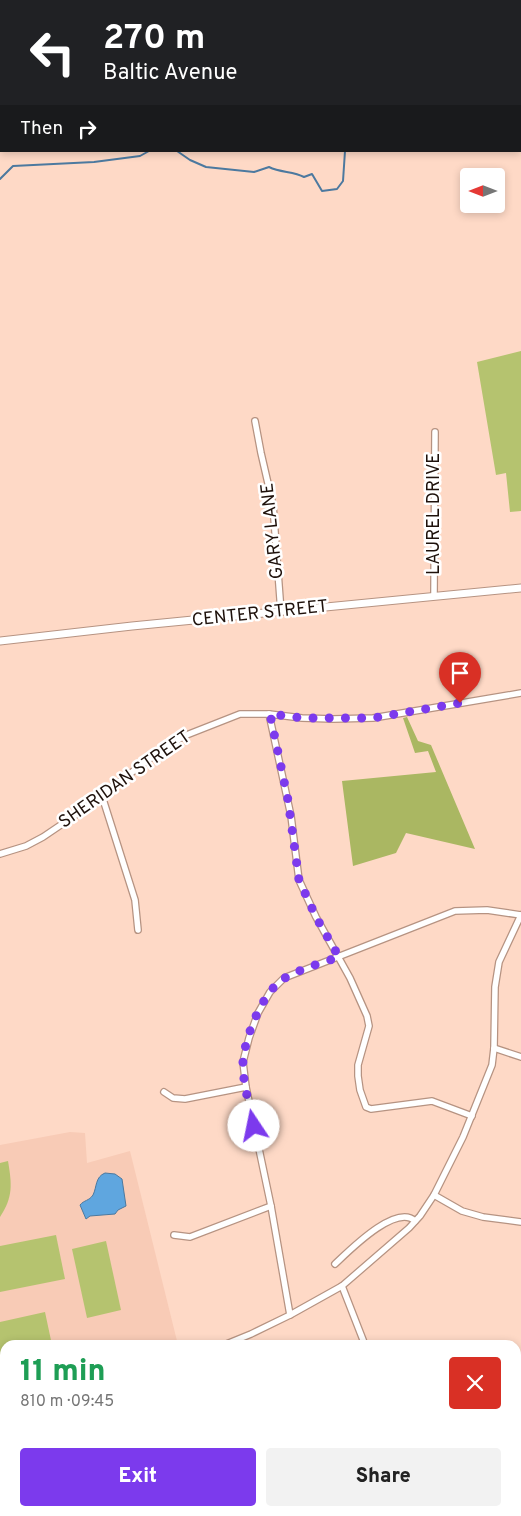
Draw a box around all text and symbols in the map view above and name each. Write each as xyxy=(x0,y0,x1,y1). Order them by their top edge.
text: 270 m xyxy=(103,17,205,61)
icon: left xyxy=(20,20,85,85)
text: Baltic Avenue xyxy=(103,60,237,87)
icon: right xyxy=(73,115,101,143)
text: Then xyxy=(20,117,63,141)
north arrow xyxy=(460,168,505,212)
map controls xyxy=(460,168,505,213)
street label: LAUREL DRIVE xyxy=(423,453,446,575)
street label: GARY LANE xyxy=(257,482,289,580)
street label: CENTER STREET xyxy=(191,595,329,633)
pin xyxy=(439,652,481,703)
icon: arrive xyxy=(446,659,474,687)
street label: SHERIDAN STREET xyxy=(54,726,196,834)
position arrow xyxy=(227,1099,279,1151)
text: 11 min xyxy=(20,1354,106,1391)
button: close xyxy=(449,1357,501,1409)
text: 810 m · 09:45 xyxy=(20,1392,114,1412)
button: Exit xyxy=(20,1448,256,1506)
button: Share xyxy=(266,1448,501,1506)

